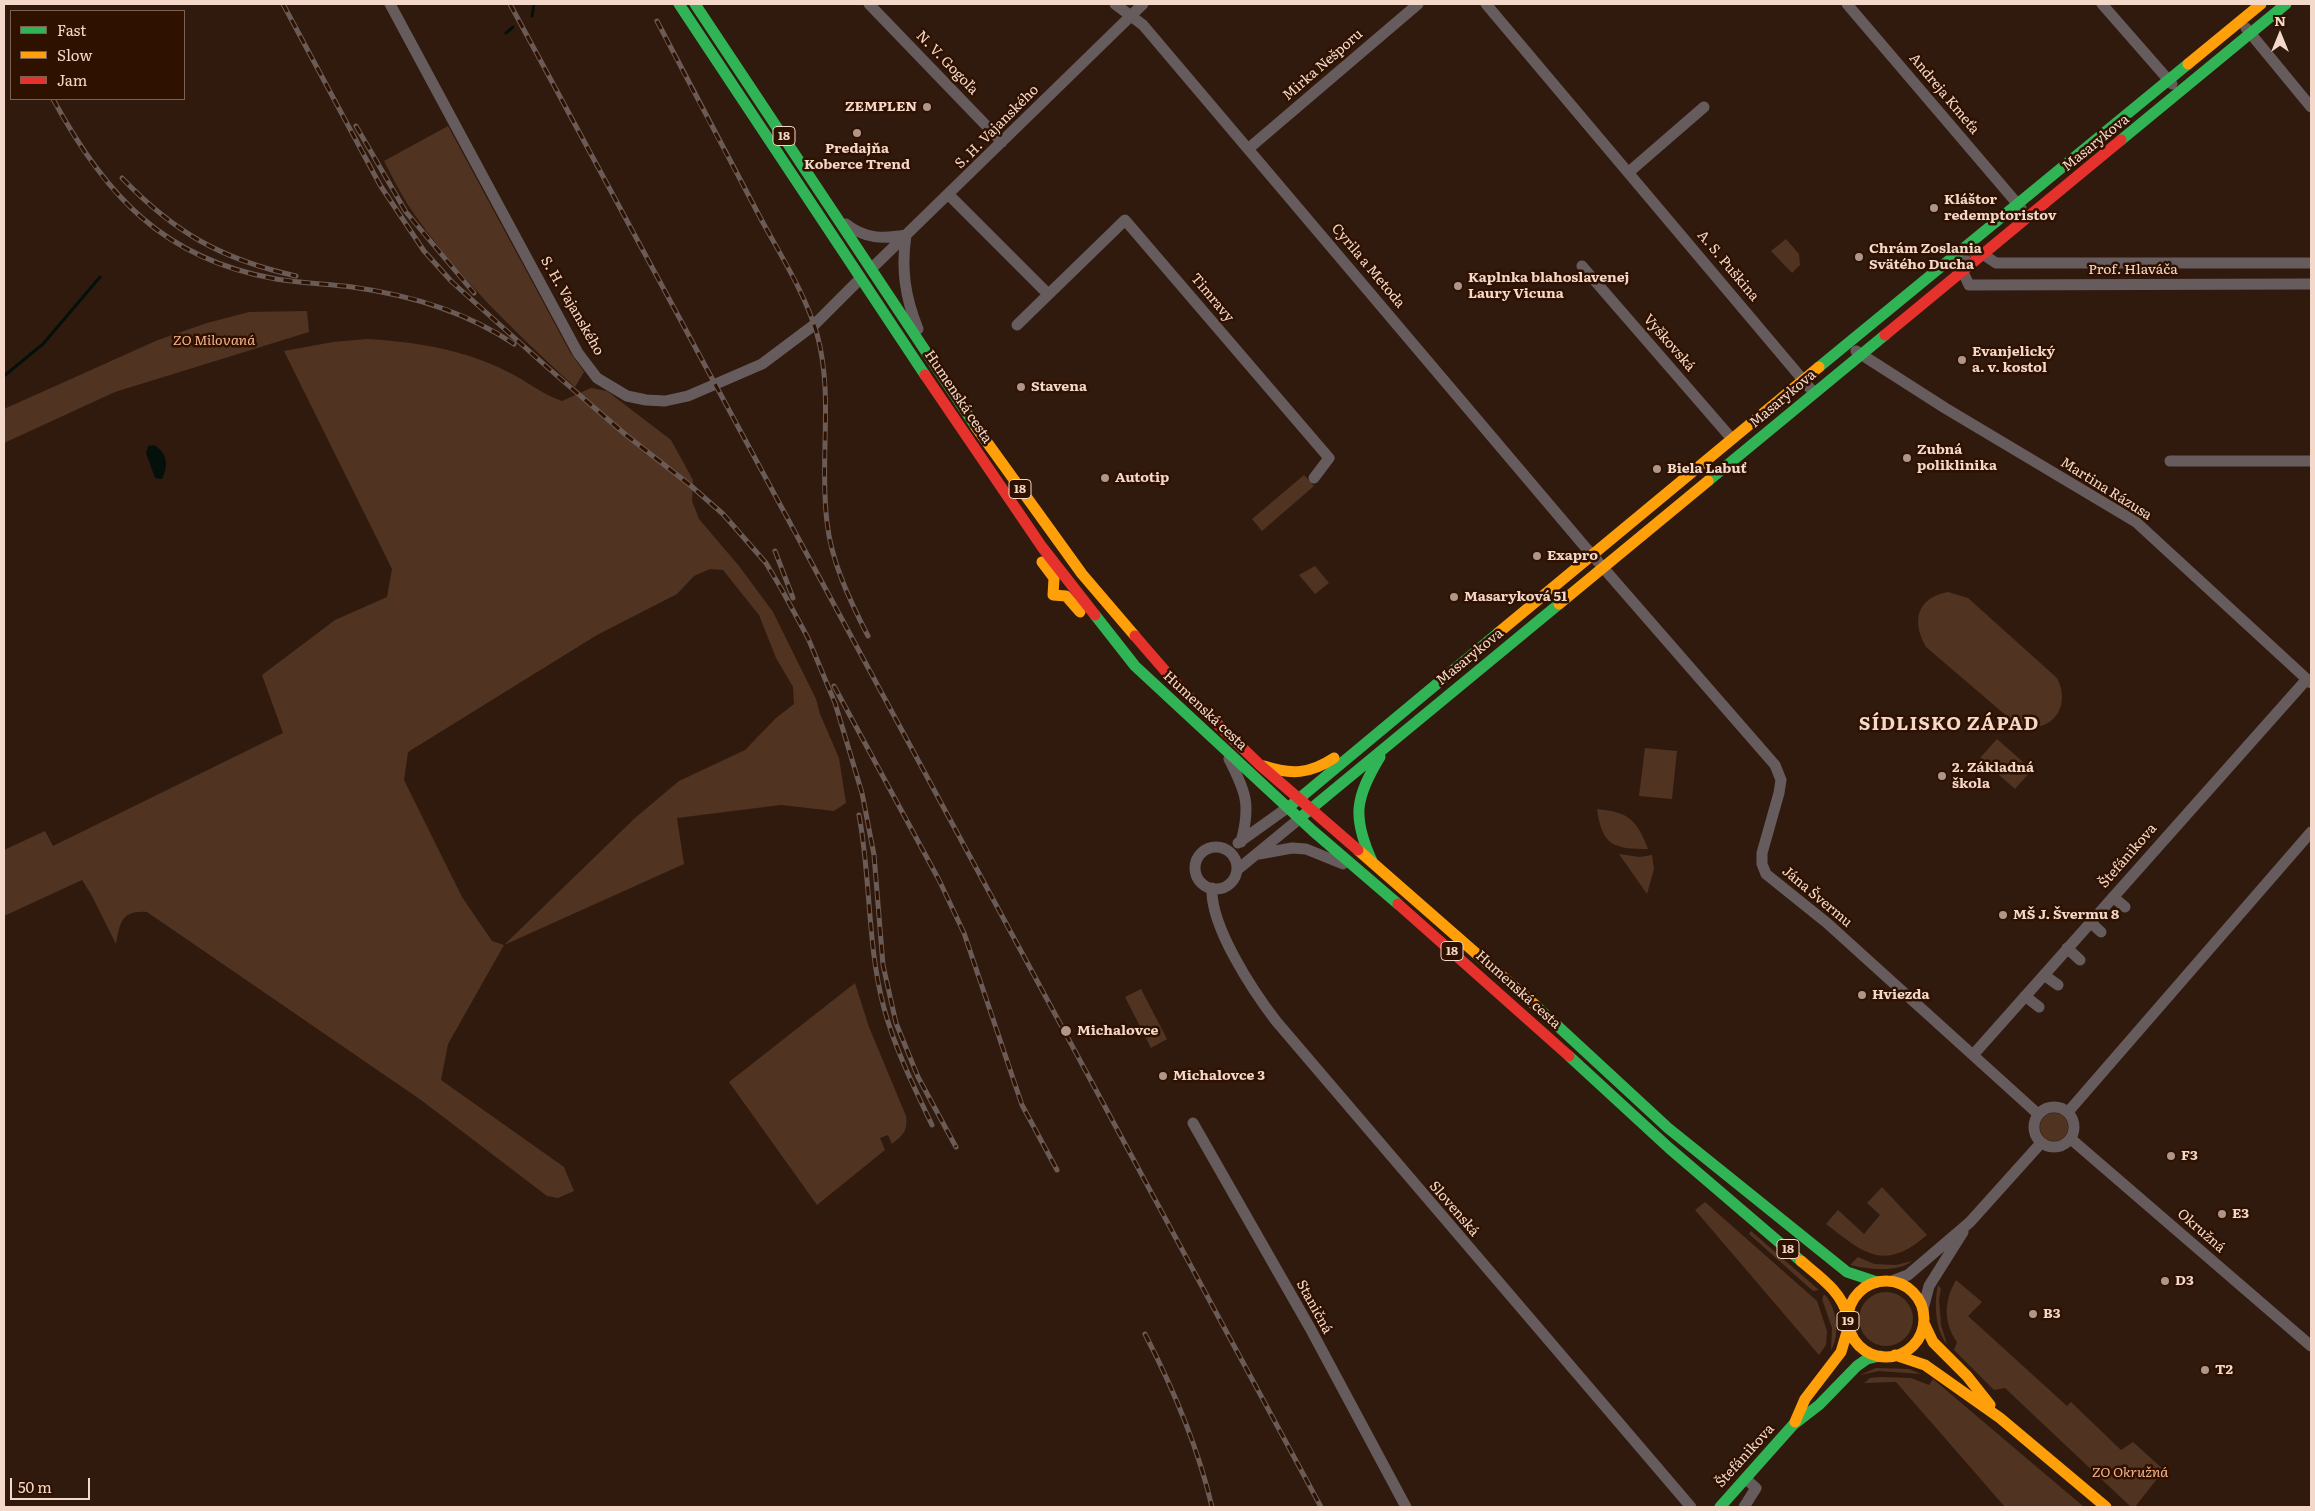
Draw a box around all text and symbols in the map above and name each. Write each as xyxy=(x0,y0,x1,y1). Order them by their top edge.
legend xyxy=(10,10,185,100)
north arrow xyxy=(2255,10,2305,60)
text: N xyxy=(2274,10,2286,30)
text: Fast xyxy=(57,18,86,41)
street label: Mirka Nešporu xyxy=(1280,26,1366,104)
street label: N. V. Gogoľa xyxy=(912,28,982,98)
text: Slow xyxy=(57,43,92,66)
street label: Andreja Kmeťa xyxy=(1905,50,1983,138)
text: Jam xyxy=(57,68,87,91)
street label: S. H. Vajanského xyxy=(952,82,1042,172)
place label: ZEMPLEN xyxy=(845,99,917,115)
marker: ZEMPLEN xyxy=(921,101,933,113)
street label: Masarykova xyxy=(2059,111,2133,175)
road number: 18 xyxy=(773,126,795,146)
marker: Predajňa Koberce Trend xyxy=(851,127,863,139)
place label: Predajňa Koberce Trend xyxy=(804,141,910,174)
place label: Kláštor redemptoristov xyxy=(1944,192,2057,224)
marker: Kláštor redemptoristov xyxy=(1928,202,1940,214)
street label: Cyrila a Metoda xyxy=(1328,220,1408,312)
street label: A. S. Puškina xyxy=(1694,227,1762,305)
place label: Chrám Zoslania Svätého Ducha xyxy=(1869,241,1982,274)
marker: Chrám Zoslania Svätého Ducha xyxy=(1853,251,1865,263)
street label: S. H. Vajanského xyxy=(537,253,607,359)
street label: Prof. Hlaváča xyxy=(2088,262,2178,278)
street label: Timravy xyxy=(1187,270,1237,326)
place label: Kaplnka blahoslavenej Laury Vicuna xyxy=(1468,270,1629,302)
marker: Kaplnka blahoslavenej Laury Vicuna xyxy=(1452,280,1464,292)
street label: Vyškovská xyxy=(1640,311,1698,375)
park label: ZO Milovaná xyxy=(173,333,255,349)
place label: Evanjelický a. v. kostol xyxy=(1972,344,2055,377)
street label: Humenská cesta xyxy=(921,347,995,447)
marker: Evanjelický a. v. kostol xyxy=(1956,354,1968,366)
street label: Masarykova xyxy=(1747,366,1819,432)
place label: Stavena xyxy=(1031,379,1087,395)
marker: Stavena xyxy=(1015,381,1027,393)
place label: Zubná poliklinika xyxy=(1917,442,1997,474)
marker: Zubná poliklinika xyxy=(1901,452,1913,464)
street label: Martina Rázusa xyxy=(2057,454,2155,524)
place label: Biela Labuť xyxy=(1667,461,1747,477)
marker: Biela Labuť xyxy=(1651,463,1663,475)
place label: Autotip xyxy=(1115,470,1169,486)
marker: Autotip xyxy=(1099,472,1111,484)
road number: 18 xyxy=(1009,479,1031,498)
place label: Exapro xyxy=(1547,548,1598,564)
marker: Exapro xyxy=(1531,550,1543,562)
place label: Masaryková 51 xyxy=(1464,589,1567,605)
marker: Masaryková 51 xyxy=(1448,591,1460,603)
street label: Masarykova xyxy=(1433,625,1507,689)
street label: Humenská cesta xyxy=(1160,668,1250,754)
district label: SÍDLISKO ZÁPAD xyxy=(1857,713,2041,735)
place label: 2. Základná škola xyxy=(1952,760,2034,792)
marker: 2. Základná škola xyxy=(1936,770,1948,782)
street label: Štefánikova xyxy=(2096,820,2160,892)
street label: Jána Švermu xyxy=(1779,863,1855,931)
place label: MŠ J. Švermu 8 xyxy=(2013,907,2119,923)
marker: MŠ J. Švermu 8 xyxy=(1997,909,2009,921)
road number: 18 xyxy=(1441,941,1463,960)
street label: Humenská cesta xyxy=(1472,947,1564,1033)
place label: Hviezda xyxy=(1872,987,1930,1003)
marker: Hviezda xyxy=(1856,989,1868,1001)
place label: Michalovce xyxy=(1077,1023,1158,1039)
marker: Michalovce xyxy=(1059,1024,1073,1038)
place label: Michalovce 3 xyxy=(1173,1068,1265,1084)
marker: Michalovce 3 xyxy=(1157,1070,1169,1082)
place label: F3 xyxy=(2181,1148,2198,1164)
marker: F3 xyxy=(2165,1150,2177,1162)
street label: Slovenská xyxy=(1426,1178,1482,1240)
street label: Okružná xyxy=(2174,1206,2228,1256)
place label: E3 xyxy=(2232,1206,2249,1222)
marker: E3 xyxy=(2216,1208,2228,1220)
road number: 18 xyxy=(1777,1240,1799,1258)
place label: D3 xyxy=(2175,1273,2194,1289)
marker: D3 xyxy=(2159,1275,2171,1287)
street label: Staničná xyxy=(1292,1277,1336,1337)
place label: B3 xyxy=(2043,1306,2060,1322)
marker: B3 xyxy=(2027,1308,2039,1320)
road number: 19 xyxy=(1837,1312,1859,1330)
place label: T2 xyxy=(2215,1362,2233,1378)
marker: T2 xyxy=(2199,1364,2211,1376)
street label: Štefánikova xyxy=(1712,1421,1778,1491)
park label: ZO Okružná xyxy=(2092,1465,2168,1481)
scale bar xyxy=(12,1468,92,1500)
text: 50 m xyxy=(18,1475,52,1498)

